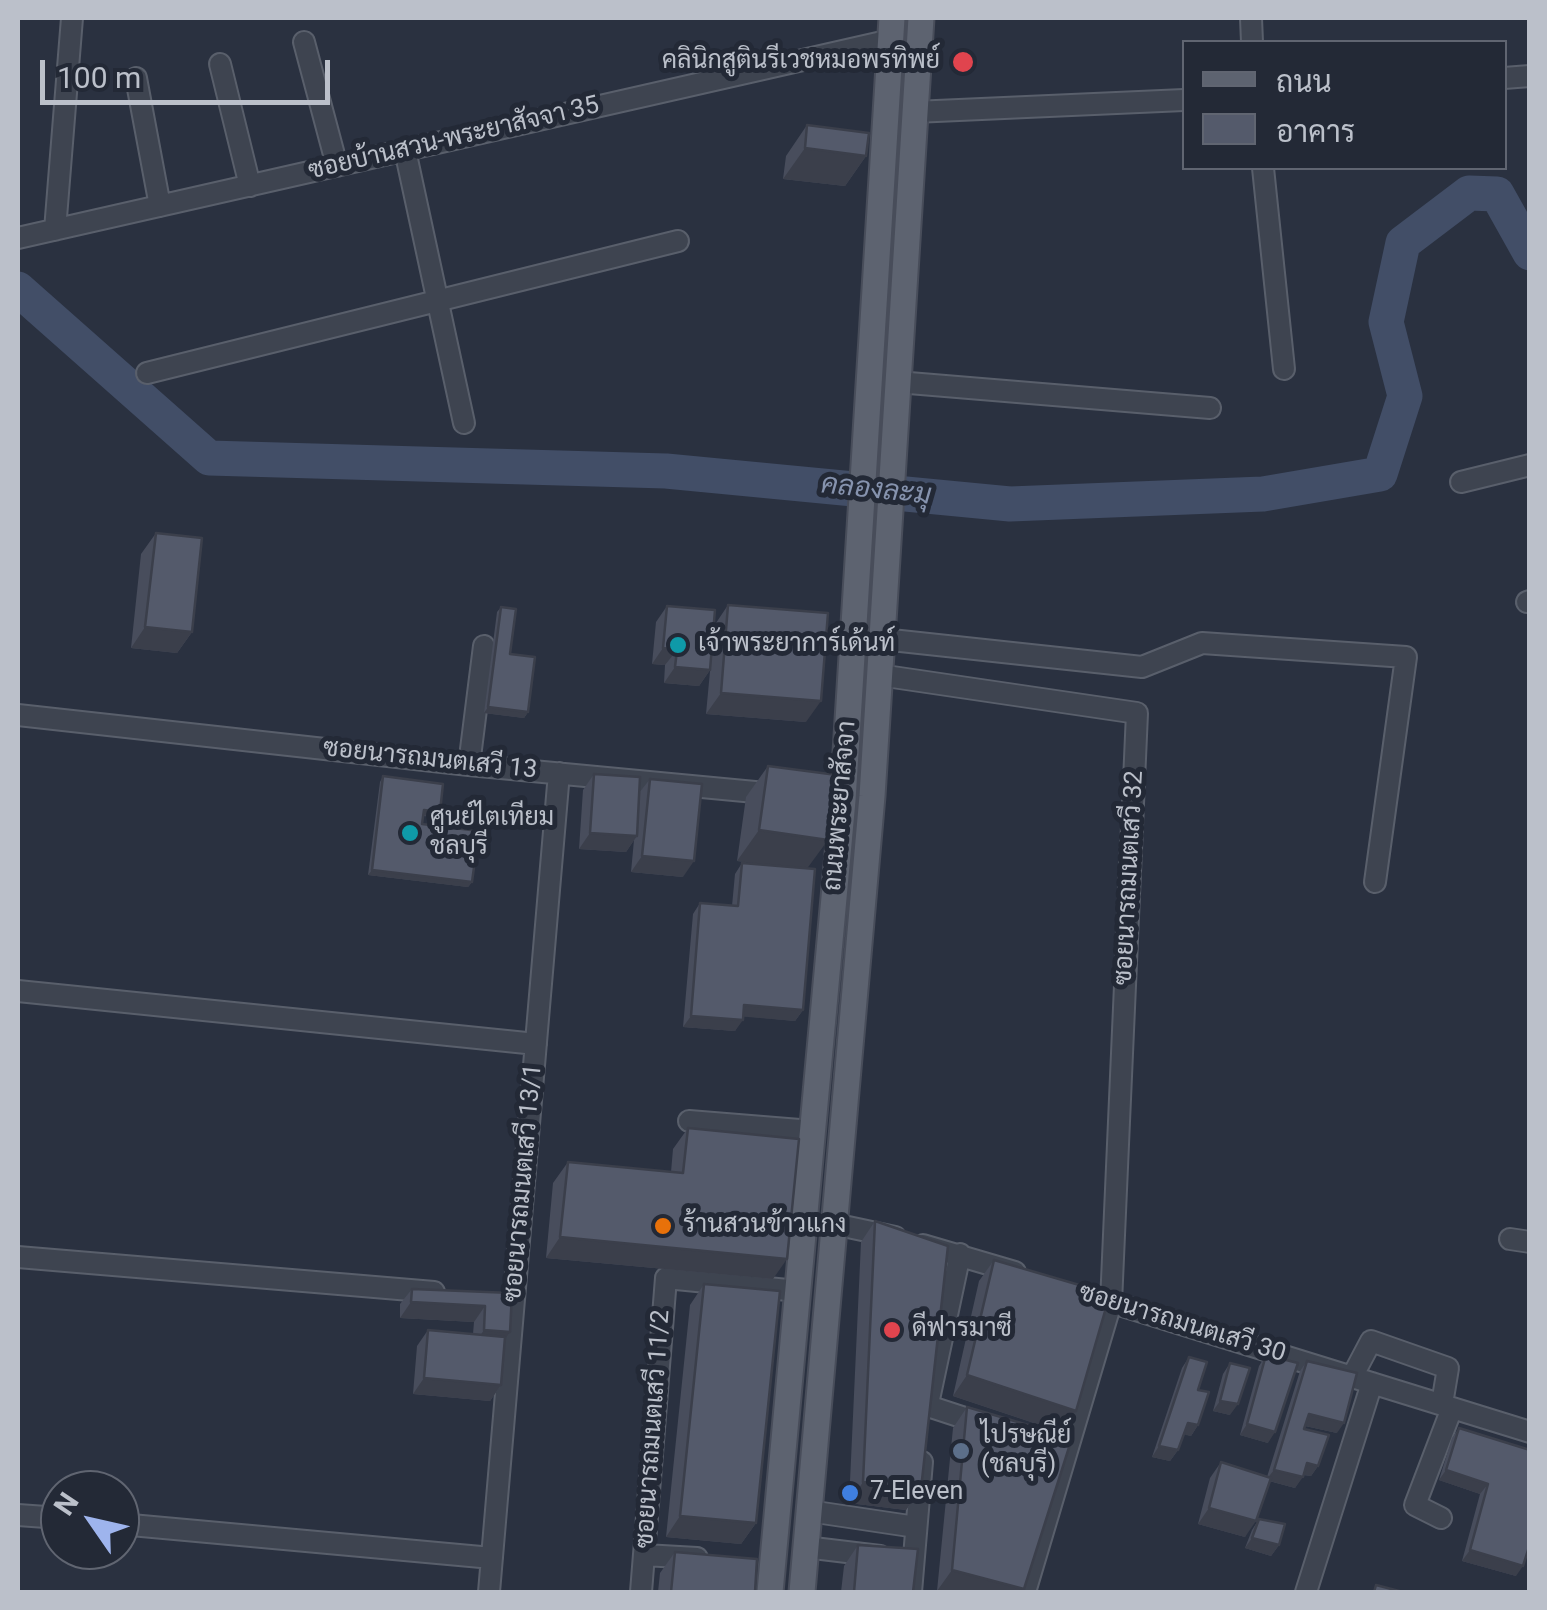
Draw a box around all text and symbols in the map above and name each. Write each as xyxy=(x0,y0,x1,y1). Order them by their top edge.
scale bar xyxy=(45,40,335,102)
legend xyxy=(1182,40,1507,170)
place label: คลินิกสูตินรีเวชหมอพรทิพย์ xyxy=(662,47,940,77)
marker: คลินิกสูตินรีเวชหมอพรทิพย์ xyxy=(950,49,976,75)
text: 100 m xyxy=(57,60,141,95)
text: ถนน xyxy=(1276,64,1332,99)
street label: ซอยบ้านสวน-พระยาสัจจา 35 xyxy=(306,91,602,187)
text: อาคาร xyxy=(1276,114,1355,149)
water label: คลองละมุ xyxy=(819,469,933,513)
place label: เจ้าพระยาการ์เด้นท์ xyxy=(698,630,895,660)
marker: เจ้าพระยาการ์เด้นท์ xyxy=(667,634,689,656)
street label: ถนนพระยาสัจจา xyxy=(819,720,863,892)
street label: ซอยนารถมนตเสวี 13 xyxy=(322,734,538,786)
street label: ซอยนารถมนตเสวี 32 xyxy=(1109,770,1151,986)
place label: ศูนย์ไตเทียม ชลบุรี xyxy=(430,804,554,863)
marker: ศูนย์ไตเทียม ชลบุรี xyxy=(399,822,421,844)
street label: ซอยนารถมนตเสวี 13/1 xyxy=(499,1063,549,1303)
place label: ร้านสวนข้าวแกง xyxy=(683,1211,846,1241)
marker: ร้านสวนข้าวแกง xyxy=(652,1215,674,1237)
street label: ซอยนารถมนตเสวี 30 xyxy=(1075,1278,1289,1370)
street label: ซอยนารถมนตเสวี 11/2 xyxy=(631,1309,677,1549)
place label: ดีฟารมาซี xyxy=(912,1315,1012,1345)
marker: ดีฟารมาซี xyxy=(881,1319,903,1341)
place label: ไปรษณีย์ (ชลบุรี) xyxy=(981,1422,1071,1481)
marker: ไปรษณีย์ (ชลบุรี) xyxy=(950,1440,972,1462)
north arrow xyxy=(40,1470,140,1570)
place label: 7-Eleven xyxy=(870,1478,963,1508)
marker: 7-Eleven xyxy=(839,1482,861,1504)
text: N xyxy=(47,1487,86,1521)

